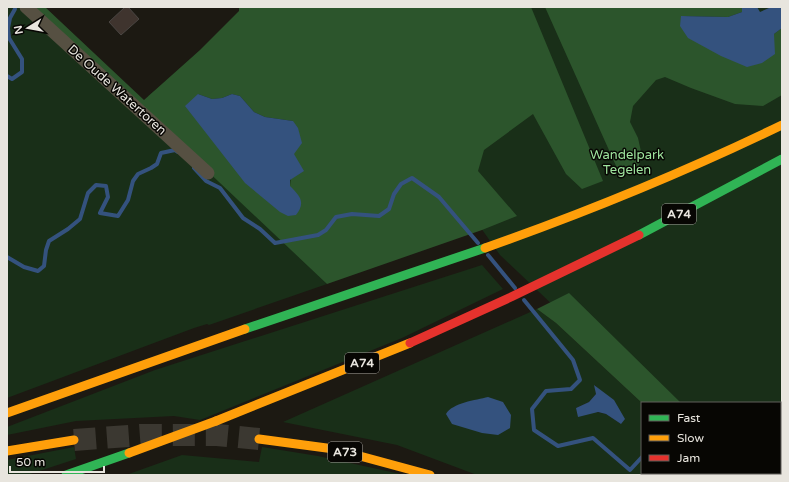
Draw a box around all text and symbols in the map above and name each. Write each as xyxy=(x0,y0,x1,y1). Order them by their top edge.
north arrow xyxy=(8,8,48,48)
text: N xyxy=(11,24,26,35)
street label: De Oude Watertoren xyxy=(64,41,170,139)
park label: Wandelpark Tegelen xyxy=(590,147,664,178)
road number: A74 xyxy=(662,204,696,224)
road number: A74 xyxy=(345,353,379,373)
legend xyxy=(641,402,781,474)
text: Fast xyxy=(677,411,701,425)
text: Slow xyxy=(677,431,704,445)
road number: A73 xyxy=(328,442,362,462)
scale bar xyxy=(10,448,104,474)
text: Jam xyxy=(677,451,700,465)
text: 50 m xyxy=(16,455,45,469)

